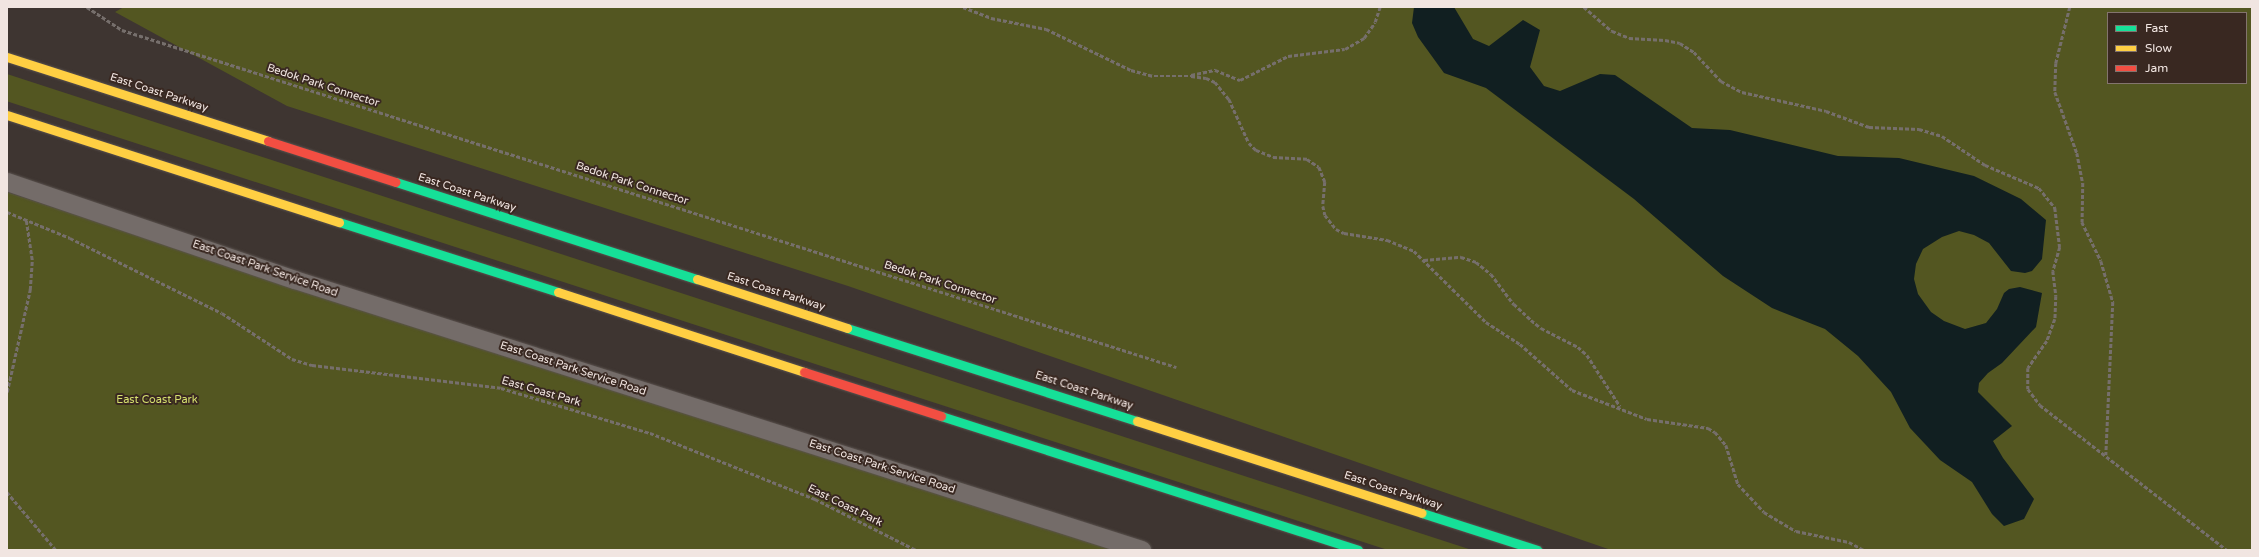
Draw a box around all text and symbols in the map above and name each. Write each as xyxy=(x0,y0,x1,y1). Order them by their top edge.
legend xyxy=(2107,12,2247,84)
text: Fast xyxy=(2145,21,2168,35)
text: Slow xyxy=(2145,41,2172,55)
text: Jam xyxy=(2145,61,2168,75)
street label: Bedok Park Connector xyxy=(265,62,381,110)
street label: East Coast Parkway xyxy=(108,71,210,115)
street label: Bedok Park Connector xyxy=(574,160,690,208)
street label: East Coast Parkway xyxy=(416,171,518,215)
street label: East Coast Park Service Road xyxy=(191,238,339,300)
street label: Bedok Park Connector xyxy=(882,259,998,307)
street label: East Coast Parkway xyxy=(725,270,827,314)
street label: East Coast Park Service Road xyxy=(498,339,648,399)
street label: East Coast Parkway xyxy=(1033,369,1135,413)
street label: East Coast Park xyxy=(500,374,582,410)
park label: East Coast Park xyxy=(116,393,198,407)
street label: East Coast Park Service Road xyxy=(807,437,957,497)
street label: East Coast Parkway xyxy=(1342,469,1444,513)
street label: East Coast Park xyxy=(805,482,885,530)

